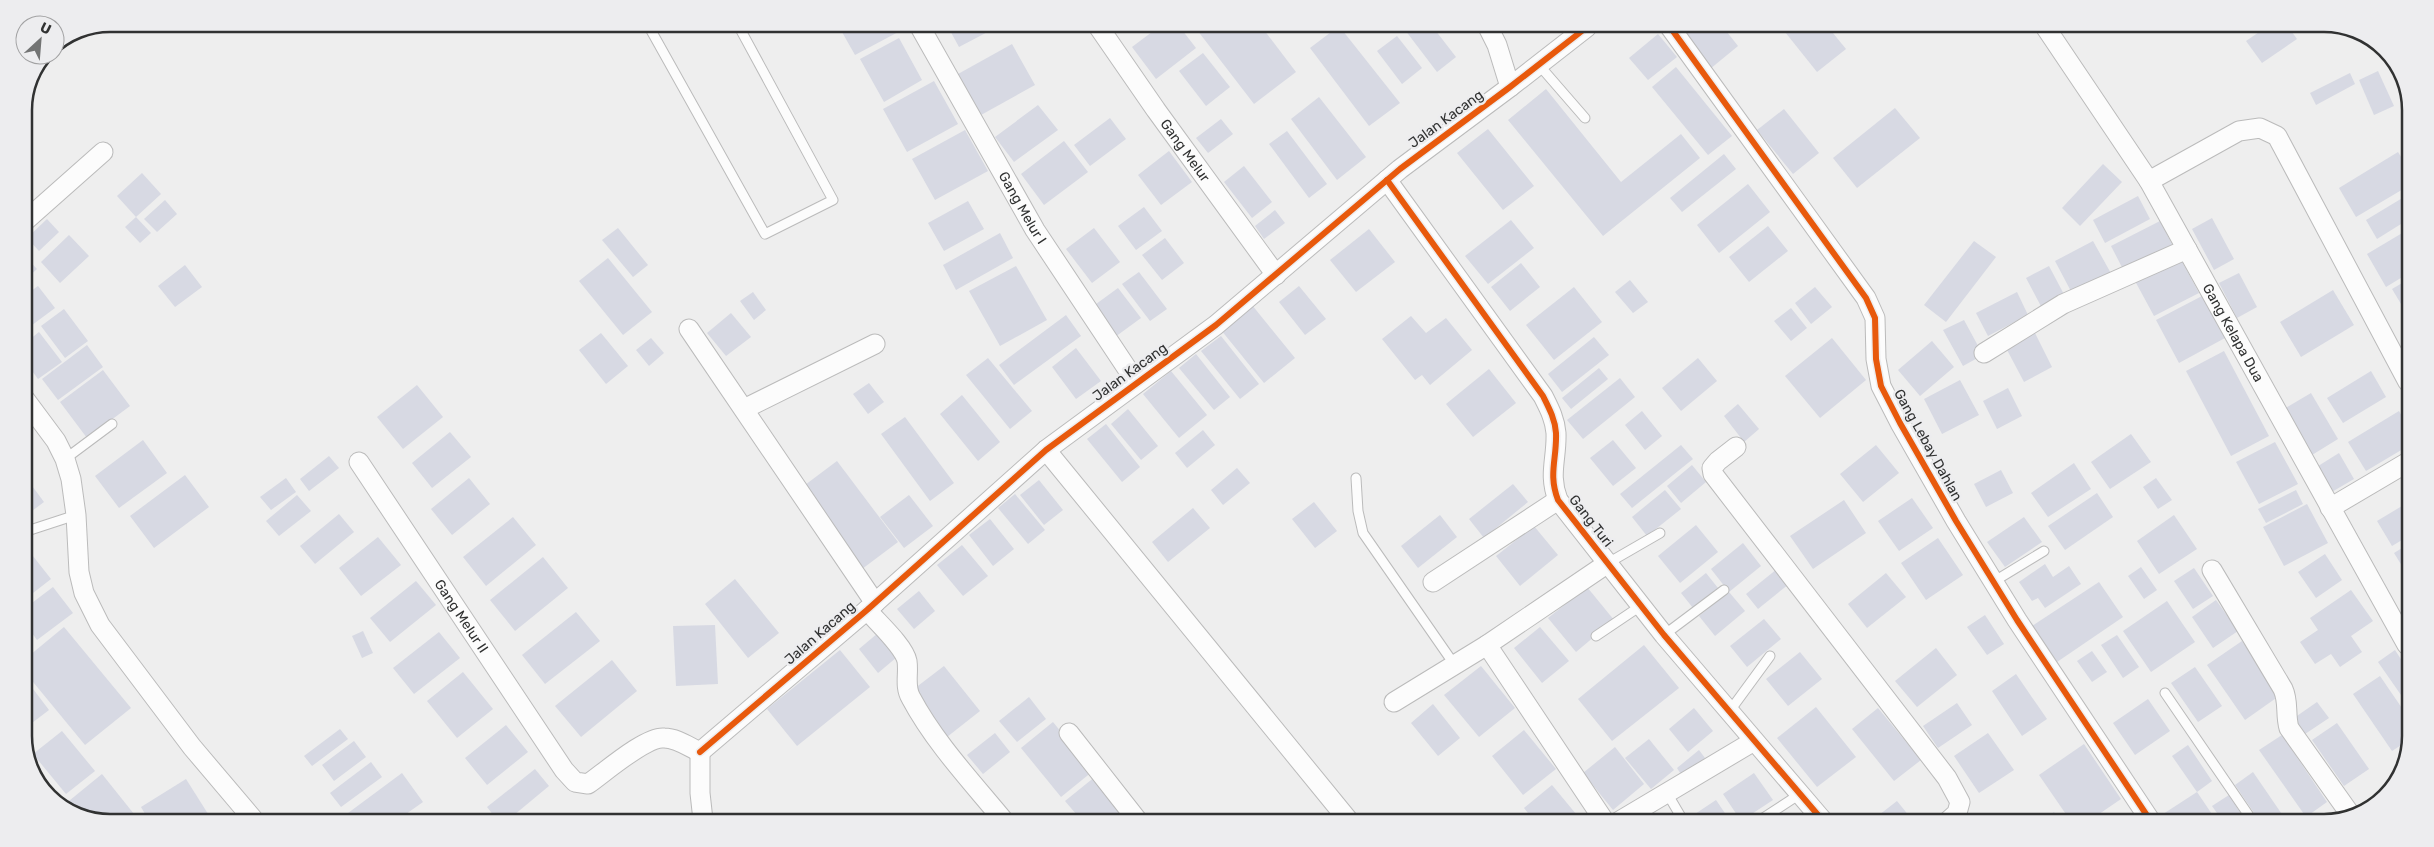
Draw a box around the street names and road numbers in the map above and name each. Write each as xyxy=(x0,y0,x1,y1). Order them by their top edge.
street label: Jalan Kacang xyxy=(1405,86,1487,152)
street label: Gang Melur xyxy=(1157,116,1214,186)
street label: Gang Melur I xyxy=(995,168,1050,247)
street label: Gang Kelapa Dua xyxy=(2199,281,2267,385)
street label: Jalan Kacang xyxy=(1089,339,1171,405)
street label: Gang Lebay Dahlan xyxy=(1890,386,1966,504)
street label: Gang Turi xyxy=(1565,492,1617,550)
street label: Gang Melur II xyxy=(431,576,492,656)
street label: Jalan Kacang xyxy=(781,598,859,668)

